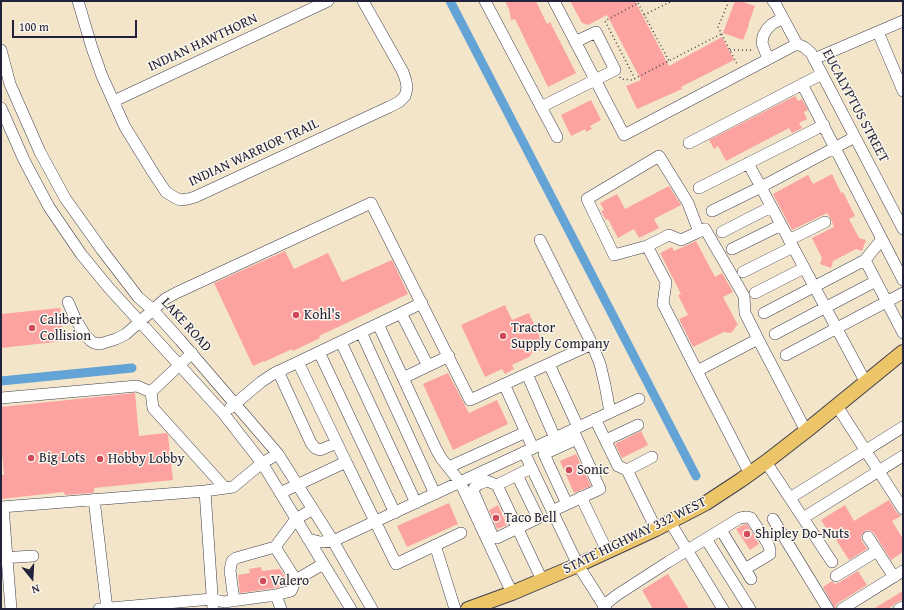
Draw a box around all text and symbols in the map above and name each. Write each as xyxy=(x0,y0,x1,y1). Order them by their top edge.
street label: INDIAN HAWTHORN xyxy=(146,10,260,76)
scale bar xyxy=(14,12,139,38)
text: 100 m xyxy=(19,18,49,35)
street label: EUCALYPTUS STREET xyxy=(818,47,892,165)
street label: INDIAN WARRIOR TRAIL xyxy=(186,115,322,191)
street label: LAKE ROAD xyxy=(157,295,215,355)
place label: Kohl's xyxy=(304,307,340,323)
marker: Kohl's xyxy=(291,310,301,320)
place label: Caliber Collision xyxy=(40,312,91,344)
place label: Tractor Supply Company xyxy=(511,320,610,352)
marker: Caliber Collision xyxy=(27,323,37,333)
marker: Tractor Supply Company xyxy=(498,331,508,341)
place label: Big Lots xyxy=(39,450,85,466)
place label: Hobby Lobby xyxy=(108,451,184,467)
marker: Big Lots xyxy=(26,453,36,463)
marker: Hobby Lobby xyxy=(95,454,105,464)
place label: Sonic xyxy=(577,462,609,478)
marker: Sonic xyxy=(564,465,574,475)
street label: STATE HIGHWAY 332 WEST xyxy=(561,494,709,578)
place label: Taco Bell xyxy=(504,510,557,526)
marker: Taco Bell xyxy=(491,513,501,523)
place label: Shipley Do-Nuts xyxy=(755,526,849,542)
marker: Shipley Do-Nuts xyxy=(742,529,752,539)
north arrow xyxy=(12,558,52,598)
place label: Valero xyxy=(271,573,309,589)
marker: Valero xyxy=(258,576,268,586)
text: N xyxy=(30,581,42,598)

